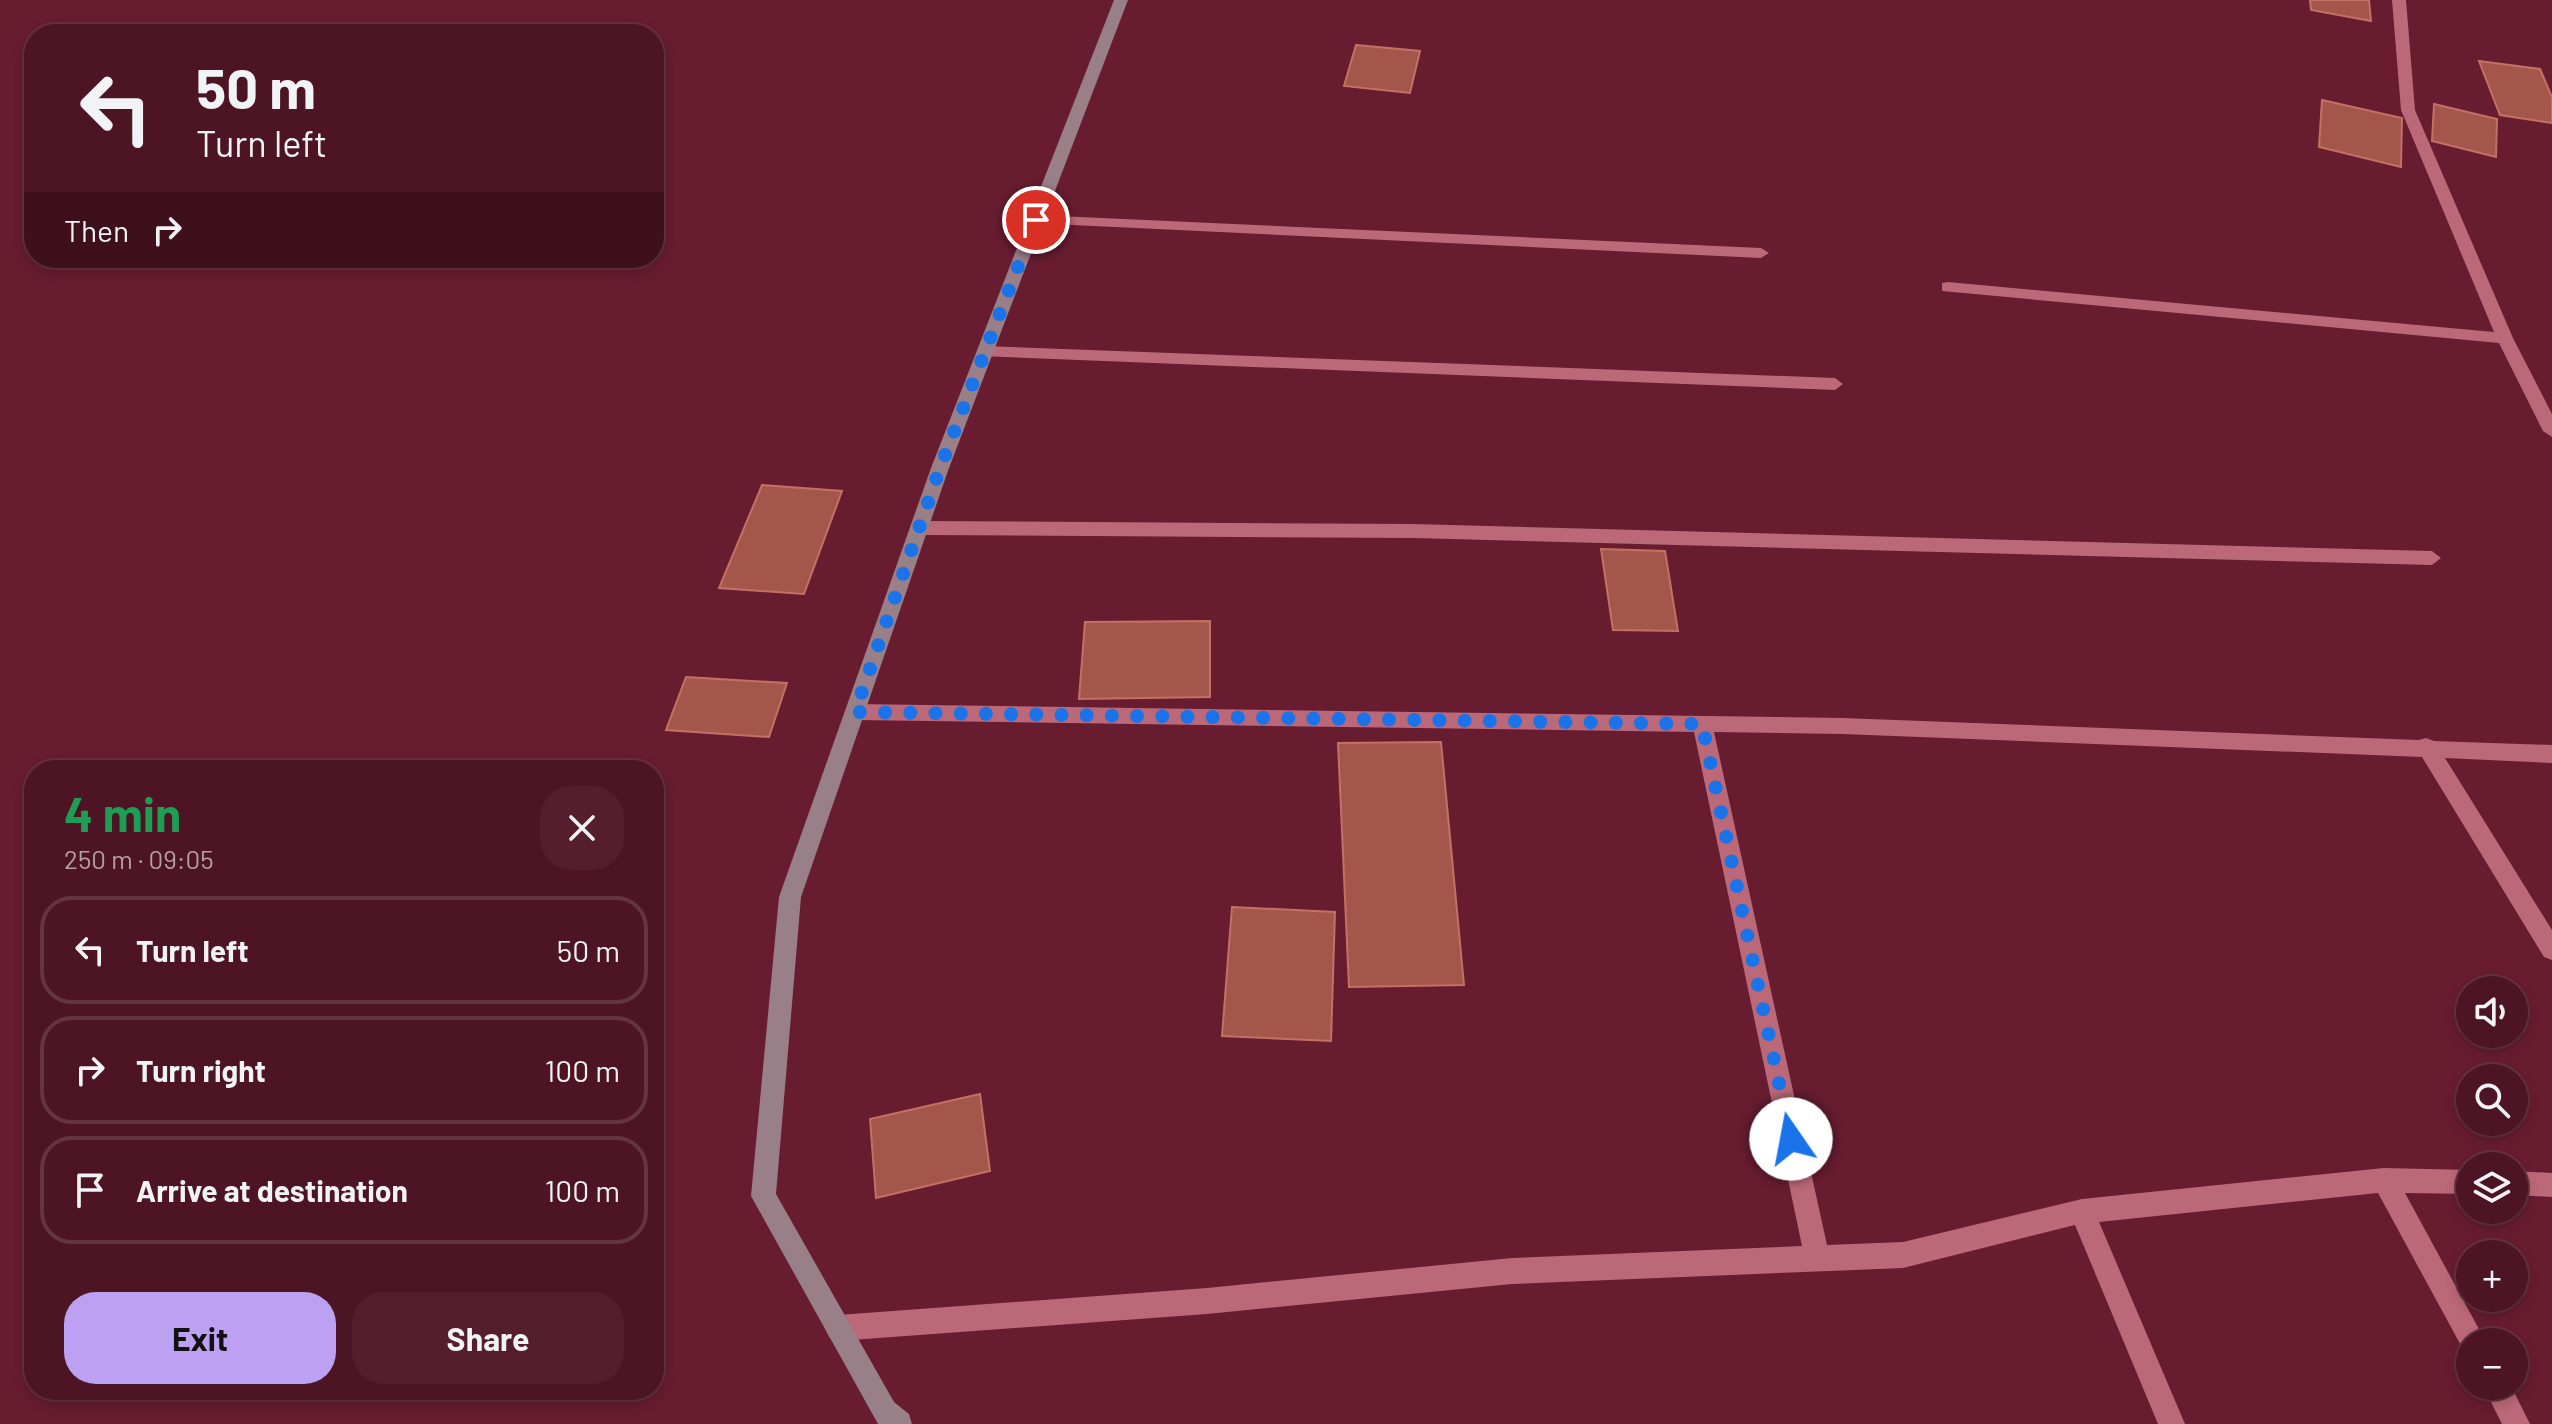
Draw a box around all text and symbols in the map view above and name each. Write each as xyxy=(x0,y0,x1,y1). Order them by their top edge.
text: 50 m xyxy=(196,53,316,120)
icon: left xyxy=(64,56,168,160)
text: Turn left xyxy=(196,121,327,164)
pin xyxy=(1002,186,1070,254)
icon: arrive xyxy=(1014,198,1058,242)
icon: right xyxy=(145,208,189,252)
text: Then xyxy=(64,212,129,248)
text: 4 min xyxy=(64,784,181,842)
button: close xyxy=(540,786,624,870)
text: 250 m · 09:05 xyxy=(64,843,214,874)
icon: left xyxy=(68,928,112,972)
text: Turn left xyxy=(136,932,249,968)
text: 50 m xyxy=(557,932,620,968)
map controls xyxy=(2456,976,2528,1400)
button: sound xyxy=(2456,976,2528,1048)
icon: right xyxy=(68,1048,112,1092)
text: Turn right xyxy=(136,1052,266,1088)
text: 100 m xyxy=(545,1052,620,1088)
button: search xyxy=(2456,1064,2528,1136)
position arrow xyxy=(1749,1097,1833,1181)
button: layers xyxy=(2456,1152,2528,1224)
icon: arrive xyxy=(68,1168,112,1212)
text: Arrive at destination xyxy=(136,1172,408,1208)
text: 100 m xyxy=(545,1172,620,1208)
button: + xyxy=(2456,1240,2528,1312)
button: Exit xyxy=(64,1292,336,1384)
button: Share xyxy=(352,1292,624,1384)
button: − xyxy=(2456,1328,2528,1400)

